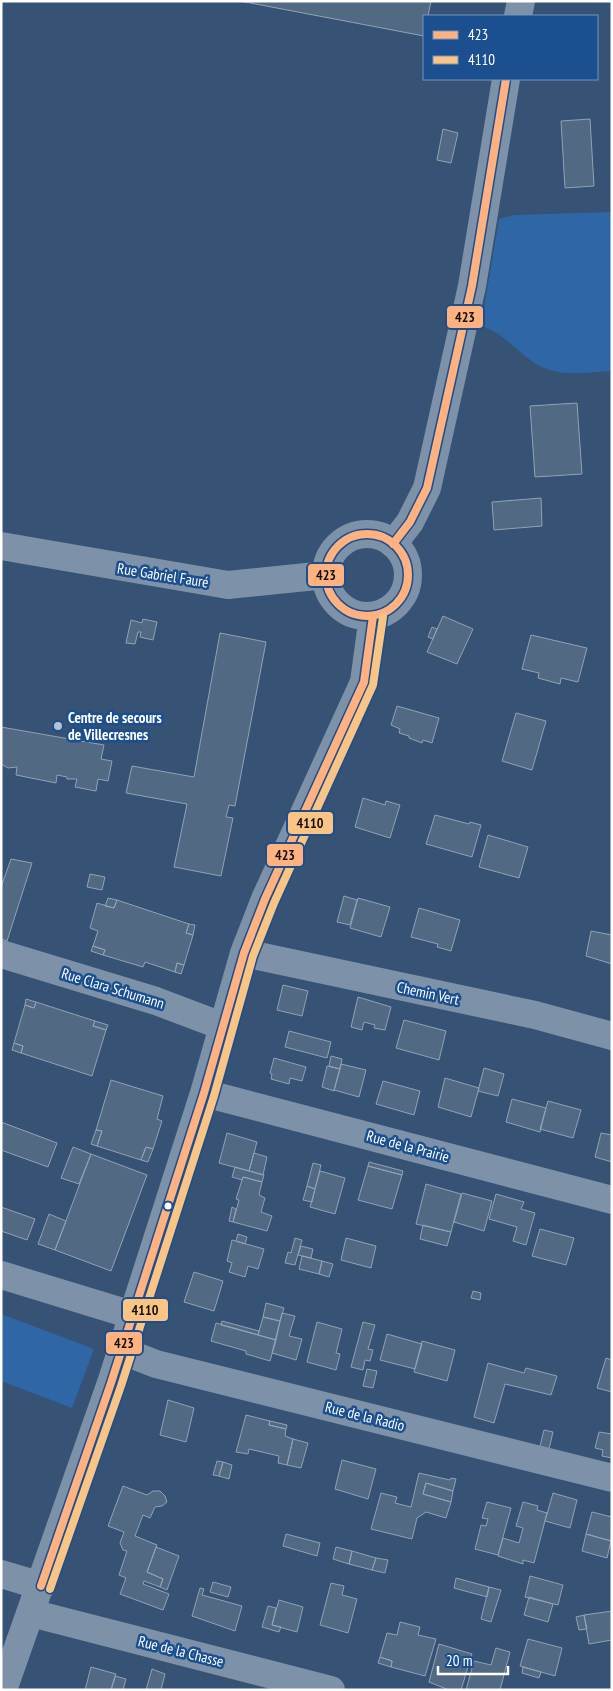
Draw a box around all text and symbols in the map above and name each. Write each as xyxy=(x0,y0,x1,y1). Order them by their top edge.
legend xyxy=(423,15,598,80)
text: 423 xyxy=(468,25,488,44)
text: 4110 xyxy=(468,50,495,69)
line badge: 423 xyxy=(446,305,484,329)
text: 423 xyxy=(455,308,475,326)
street label: Rue Gabriel Fauré xyxy=(116,558,210,592)
line badge: 423 xyxy=(307,563,345,587)
text: 423 xyxy=(316,566,336,584)
place label: Centre de secours de Villecresnes xyxy=(68,708,162,744)
marker: Centre de secours de Villecresnes xyxy=(52,720,64,732)
line badge: 4110 xyxy=(287,811,334,835)
text: 4110 xyxy=(297,814,324,832)
line badge: 423 xyxy=(266,843,304,867)
text: 423 xyxy=(275,846,295,864)
street label: Rue Clara Schumann xyxy=(59,963,167,1013)
street label: Chemin Vert xyxy=(395,977,461,1009)
street label: Rue de la Prairie xyxy=(365,1126,451,1166)
unlabelled marker xyxy=(163,1201,173,1211)
line badge: 4110 xyxy=(122,1298,169,1322)
text: 4110 xyxy=(132,1301,159,1319)
line badge: 423 xyxy=(105,1331,143,1355)
text: 423 xyxy=(114,1334,134,1352)
street label: Rue de la Radio xyxy=(323,1397,407,1435)
street label: Rue de la Chasse xyxy=(136,1631,226,1671)
scale bar xyxy=(438,1644,508,1676)
text: 20 m xyxy=(446,1651,472,1670)

